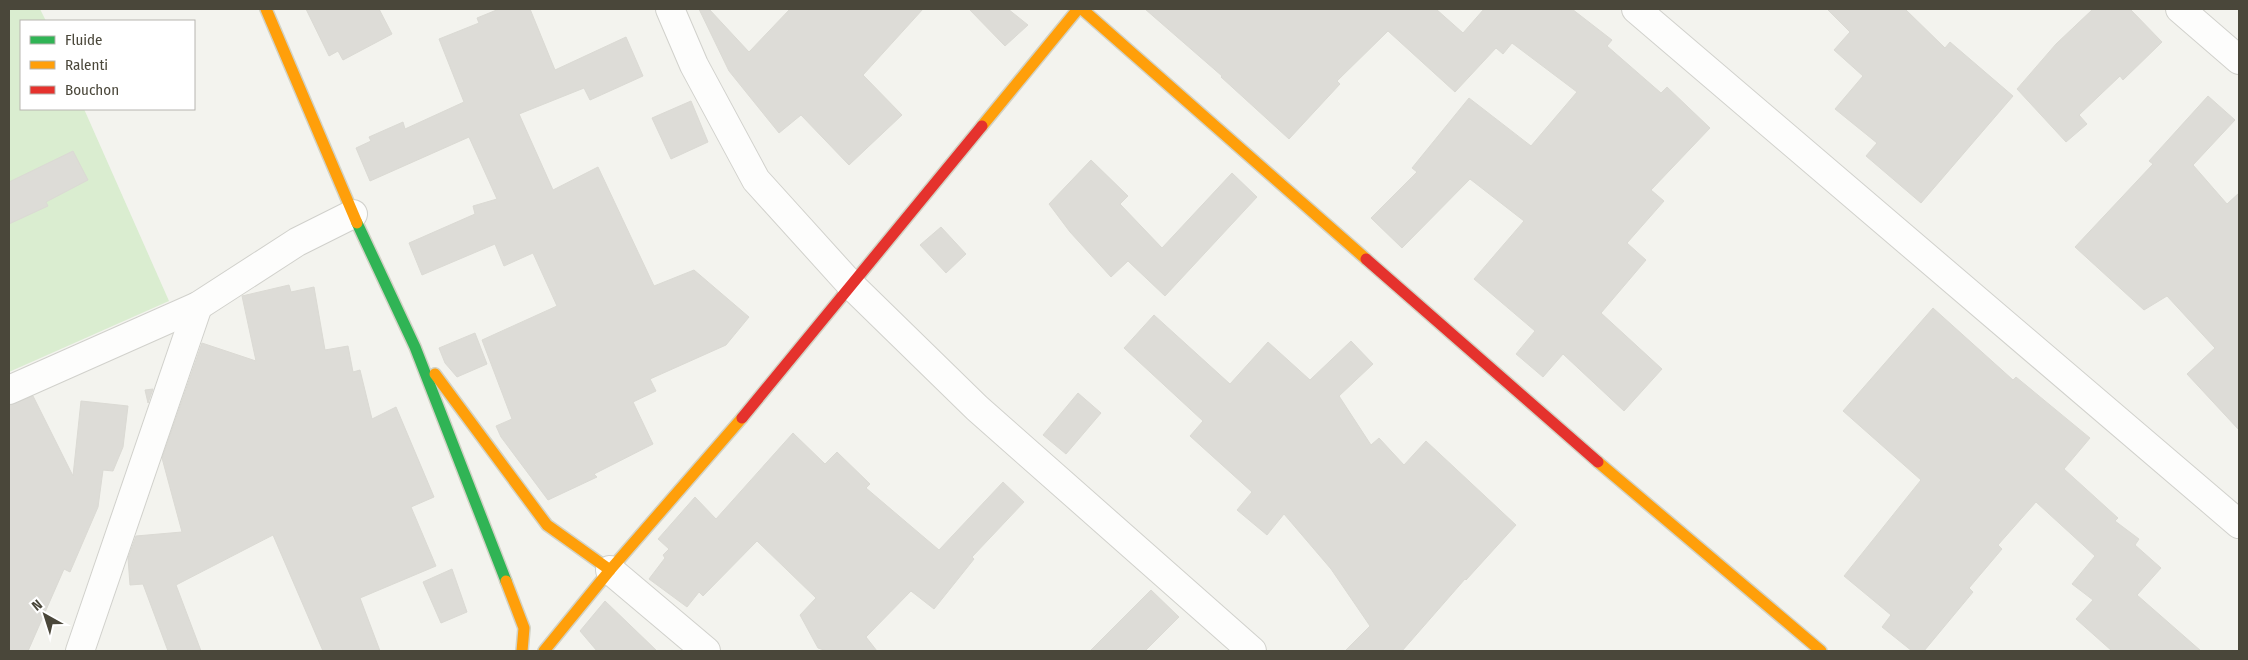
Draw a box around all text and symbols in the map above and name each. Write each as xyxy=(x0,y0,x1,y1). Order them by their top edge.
legend xyxy=(20,20,195,110)
text: Fluide xyxy=(65,31,102,49)
text: Ralenti xyxy=(65,56,108,74)
text: Bouchon xyxy=(65,81,119,99)
north arrow xyxy=(20,590,70,640)
text: N xyxy=(29,596,46,615)

